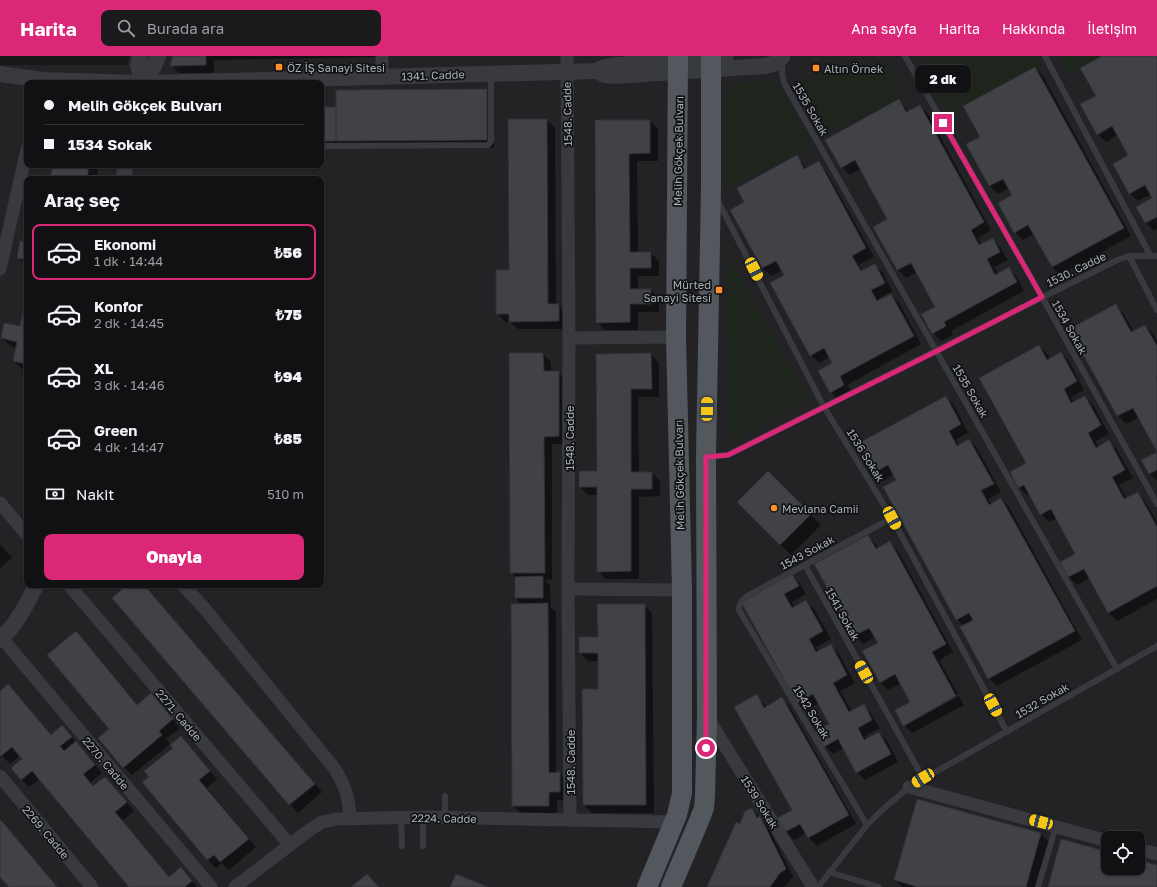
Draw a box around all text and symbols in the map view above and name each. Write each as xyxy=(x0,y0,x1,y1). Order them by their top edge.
search box xyxy=(101,10,381,46)
text: Harita xyxy=(20,17,77,40)
icon: search xyxy=(115,17,137,39)
text: Burada ara xyxy=(147,19,224,37)
text: Ana sayfa xyxy=(851,20,917,37)
text: Harita xyxy=(939,20,980,37)
text: Hakkında xyxy=(1002,20,1065,37)
text: İletişim xyxy=(1087,20,1137,37)
place label: ÖZ İŞ Sanayi Sitesi xyxy=(287,61,385,74)
marker: ÖZ İŞ Sanayi Sitesi xyxy=(274,62,284,72)
place label: Altın Örnek xyxy=(824,62,883,75)
marker: Altın Örnek xyxy=(811,63,821,73)
callout: 2 dk xyxy=(915,65,971,93)
street label: 1341. Cadde xyxy=(401,67,465,83)
text: 2 dk xyxy=(930,71,956,87)
street label: 1535 Sokak xyxy=(791,80,831,138)
street label: 1548. Cadde xyxy=(560,81,574,147)
text: Melih Gökçek Bulvarı xyxy=(68,96,222,114)
street label: Melih Gökçek Bulvarı xyxy=(671,96,685,206)
route end xyxy=(934,114,952,132)
text: 1534 Sokak xyxy=(68,135,152,153)
text: Araç seç xyxy=(44,189,120,211)
icon: car xyxy=(46,234,82,270)
text: Ekonomi xyxy=(94,235,156,253)
text: ₺56 xyxy=(274,243,302,261)
street label: 1530. Cadde xyxy=(1044,249,1108,289)
text: 1 dk · 14:44 xyxy=(94,253,163,269)
car xyxy=(743,256,765,282)
place label: Mürted Sanayi Sitesi xyxy=(644,278,711,304)
marker: Mürted Sanayi Sitesi xyxy=(714,285,724,295)
icon: car xyxy=(46,296,82,332)
text: Konfor xyxy=(94,297,143,315)
street label: 1534 Sokak xyxy=(1050,298,1090,356)
text: ₺75 xyxy=(276,305,302,323)
text: 2 dk · 14:45 xyxy=(94,315,164,331)
icon: car xyxy=(46,358,82,394)
text: XL xyxy=(94,359,113,377)
street label: 1535 Sokak xyxy=(951,362,991,420)
text: ₺94 xyxy=(274,367,302,385)
text: 3 dk · 14:46 xyxy=(94,377,165,393)
car xyxy=(701,397,713,421)
street label: 1548. Cadde xyxy=(563,406,576,470)
icon: car xyxy=(46,420,82,456)
street label: Melih Gökçek Bulvarı xyxy=(672,420,686,530)
text: Green xyxy=(94,421,137,439)
street label: 1536 Sokak xyxy=(845,426,887,484)
text: ₺85 xyxy=(274,429,302,447)
text: 4 dk · 14:47 xyxy=(94,439,164,455)
icon: cash xyxy=(44,483,66,505)
text: Nakit xyxy=(76,485,114,503)
text: 510 m xyxy=(267,486,304,502)
place label: Mevlana Camii xyxy=(782,502,859,515)
marker: Mevlana Camii xyxy=(769,503,779,513)
car xyxy=(881,505,903,531)
street label: 1543 Sokak xyxy=(778,532,836,572)
button: Onayla xyxy=(44,534,304,580)
street label: 1541 Sokak xyxy=(823,585,863,643)
car xyxy=(853,659,875,685)
street label: 1532 Sokak xyxy=(1013,680,1071,720)
street label: 1542 Sokak xyxy=(791,683,833,741)
street label: 2271. Cadde xyxy=(154,686,204,744)
car xyxy=(982,692,1004,718)
street label: 1548. Cadde xyxy=(564,730,577,794)
street label: 2270. Cadde xyxy=(80,734,132,792)
route start xyxy=(697,739,715,757)
car xyxy=(910,767,936,789)
street label: 1539 Sokak xyxy=(739,773,781,831)
street label: 2269. Cadde xyxy=(20,803,72,861)
street label: 2224. Cadde xyxy=(411,811,477,825)
car xyxy=(1028,813,1054,831)
map controls xyxy=(1101,831,1145,875)
button: locate xyxy=(1101,831,1145,875)

